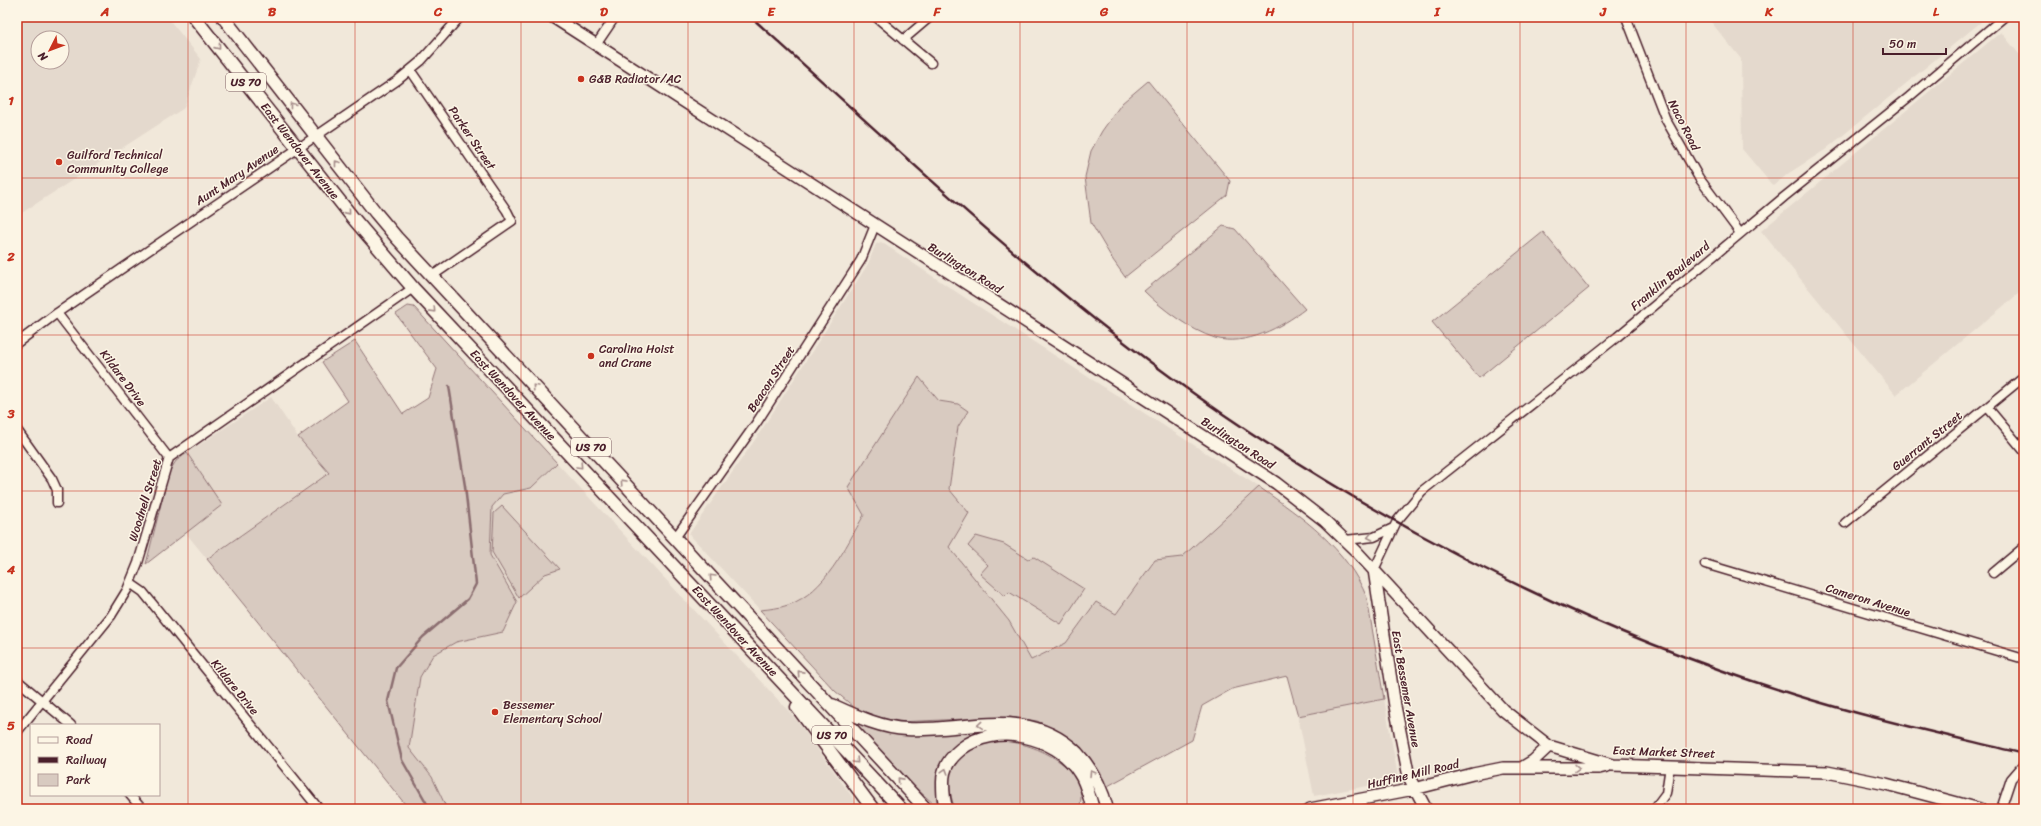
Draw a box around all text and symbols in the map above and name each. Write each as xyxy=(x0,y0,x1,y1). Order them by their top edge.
text: A xyxy=(100,0,109,23)
text: B xyxy=(268,0,277,23)
text: C xyxy=(433,0,443,23)
text: D xyxy=(600,0,608,23)
text: E xyxy=(767,0,776,23)
text: F xyxy=(932,0,941,23)
text: G xyxy=(1099,0,1109,23)
text: H xyxy=(1264,0,1275,23)
text: I xyxy=(1433,0,1441,23)
text: J xyxy=(1599,0,1607,23)
text: K xyxy=(1764,0,1774,23)
text: L xyxy=(1933,0,1940,23)
north arrow xyxy=(30,30,70,70)
scale bar xyxy=(1883,30,1946,56)
text: 50 m xyxy=(1889,33,1916,55)
one-way arrow xyxy=(213,43,220,50)
text: N xyxy=(33,47,53,66)
place label: G&B Radiator/AC xyxy=(589,68,682,90)
road number: US 70 xyxy=(226,73,266,91)
marker: G&B Radiator/AC xyxy=(576,74,586,84)
text: 1 xyxy=(8,89,14,112)
street label: Naco Road xyxy=(1662,95,1707,155)
street label: East Wendover Avenue xyxy=(255,97,345,205)
street label: Parker Street xyxy=(442,101,502,175)
one-way arrow xyxy=(290,102,297,109)
street label: Aunt Mary Avenue xyxy=(190,139,284,212)
place label: Guilford Technical Community College xyxy=(67,144,169,180)
marker: Guilford Technical Community College xyxy=(54,157,64,167)
one-way arrow xyxy=(334,160,342,167)
one-way arrow xyxy=(344,207,351,214)
street label: Franklin Boulevard xyxy=(1625,235,1716,316)
street label: Burlington Road xyxy=(923,236,1008,301)
text: 2 xyxy=(6,245,15,268)
one-way arrow xyxy=(428,305,436,313)
place label: Carolina Hoist and Crane xyxy=(599,338,675,374)
street label: Beacon Street xyxy=(741,341,801,417)
street label: Kildare Drive xyxy=(94,344,152,412)
street label: East Wendover Avenue xyxy=(464,344,562,446)
marker: Carolina Hoist and Crane xyxy=(586,351,596,361)
one-way arrow xyxy=(532,384,539,392)
text: 3 xyxy=(6,402,15,425)
street label: Guerrant Street xyxy=(1887,405,1967,477)
street label: Burlington Road xyxy=(1196,411,1281,476)
road number: US 70 xyxy=(571,438,611,456)
street label: Woodnell Street xyxy=(122,456,168,544)
one-way arrow xyxy=(575,461,582,469)
one-way arrow xyxy=(620,479,628,487)
one-way arrow xyxy=(1367,533,1373,541)
text: 4 xyxy=(6,558,16,581)
one-way arrow xyxy=(709,574,717,582)
street label: Cameron Avenue xyxy=(1823,577,1913,623)
street label: East Wendover Avenue xyxy=(686,580,784,682)
street label: East Bessemer Avenue xyxy=(1385,629,1427,749)
street label: Kildare Drive xyxy=(205,654,265,720)
one-way arrow xyxy=(797,670,804,678)
place label: Bessemer Elementary School xyxy=(503,694,603,730)
marker: Bessemer Elementary School xyxy=(490,707,500,717)
text: 5 xyxy=(7,714,15,737)
one-way arrow xyxy=(977,720,983,729)
legend xyxy=(30,724,160,796)
road number: US 70 xyxy=(812,726,852,744)
text: Road xyxy=(66,729,93,751)
street label: East Market Street xyxy=(1612,739,1716,765)
text: Railway xyxy=(66,749,107,771)
street label: Huffine Mill Road xyxy=(1365,752,1463,795)
one-way arrow xyxy=(851,756,859,764)
one-way arrow xyxy=(1574,764,1580,772)
one-way arrow xyxy=(940,768,949,775)
text: Park xyxy=(66,769,91,791)
one-way arrow xyxy=(1089,770,1096,777)
one-way arrow xyxy=(897,777,904,785)

